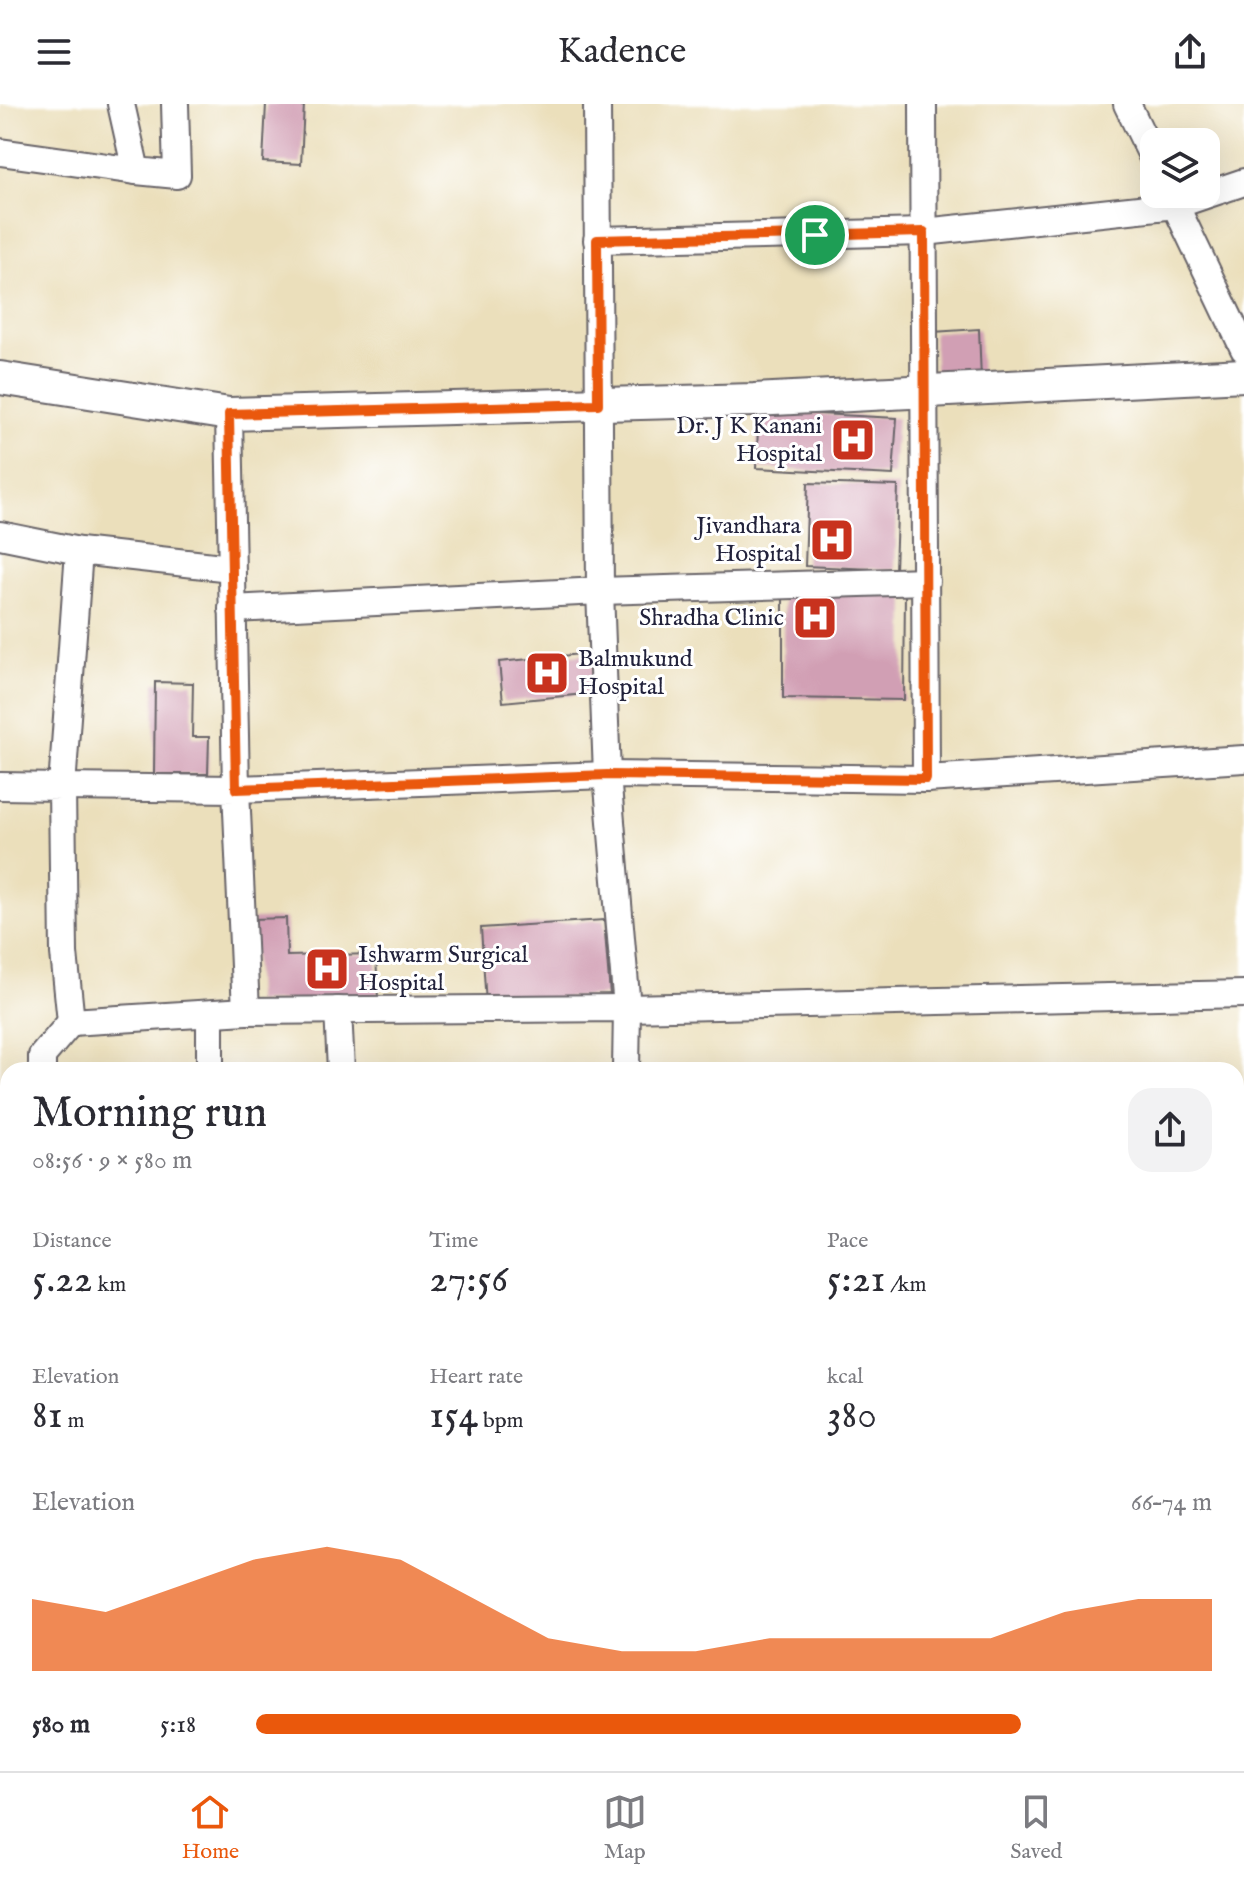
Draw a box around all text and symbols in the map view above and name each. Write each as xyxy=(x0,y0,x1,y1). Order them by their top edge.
text: Kadence xyxy=(558,29,686,75)
icon: menu xyxy=(32,30,76,74)
icon: share xyxy=(1168,30,1212,74)
map controls xyxy=(1140,128,1220,208)
button: layers xyxy=(1140,128,1220,208)
pin xyxy=(781,201,849,269)
icon: arrive xyxy=(793,213,837,257)
place label: Dr. J K Kanani Hospital xyxy=(676,411,822,470)
hospital icon: Dr. J K Kanani Hospital xyxy=(829,416,877,464)
place label: Jivandhara Hospital xyxy=(693,511,802,570)
hospital icon: Jivandhara Hospital xyxy=(808,516,856,564)
hospital icon: Shradha Clinic xyxy=(791,594,839,642)
place label: Shradha Clinic xyxy=(639,603,784,634)
place label: Balmukund Hospital xyxy=(578,644,693,703)
hospital icon: Balmukund Hospital xyxy=(523,649,571,697)
place label: Ishwarm Surgical Hospital xyxy=(358,940,528,999)
hospital icon: Ishwarm Surgical Hospital xyxy=(303,945,351,993)
text: Morning run xyxy=(32,1086,267,1142)
button: share xyxy=(1128,1088,1212,1172)
text: 08:56 · 9 × 580 m xyxy=(32,1144,192,1177)
text: Distance xyxy=(32,1227,112,1255)
text: Time xyxy=(429,1227,478,1255)
text: Pace xyxy=(827,1227,868,1255)
text: 5.22 xyxy=(32,1255,93,1306)
text: 27:56 xyxy=(429,1255,508,1306)
text: 5:21 xyxy=(827,1255,885,1306)
text: km xyxy=(93,1271,126,1299)
text: /km xyxy=(885,1271,926,1299)
text: Elevation xyxy=(32,1363,119,1391)
text: Heart rate xyxy=(429,1363,523,1391)
text: kcal xyxy=(827,1363,863,1391)
text: 81 xyxy=(32,1391,63,1442)
text: 154 xyxy=(429,1391,478,1442)
text: 380 xyxy=(827,1391,877,1442)
text: m xyxy=(63,1407,84,1435)
text: bpm xyxy=(478,1407,524,1435)
text: Elevation xyxy=(32,1486,135,1519)
text: 66–74 m xyxy=(1131,1486,1212,1519)
text: 580 m xyxy=(32,1708,90,1741)
text: 5:18 xyxy=(160,1708,196,1741)
tab: Home xyxy=(182,1790,239,1866)
tab: Map xyxy=(603,1790,647,1866)
tab: Saved xyxy=(1010,1790,1062,1866)

